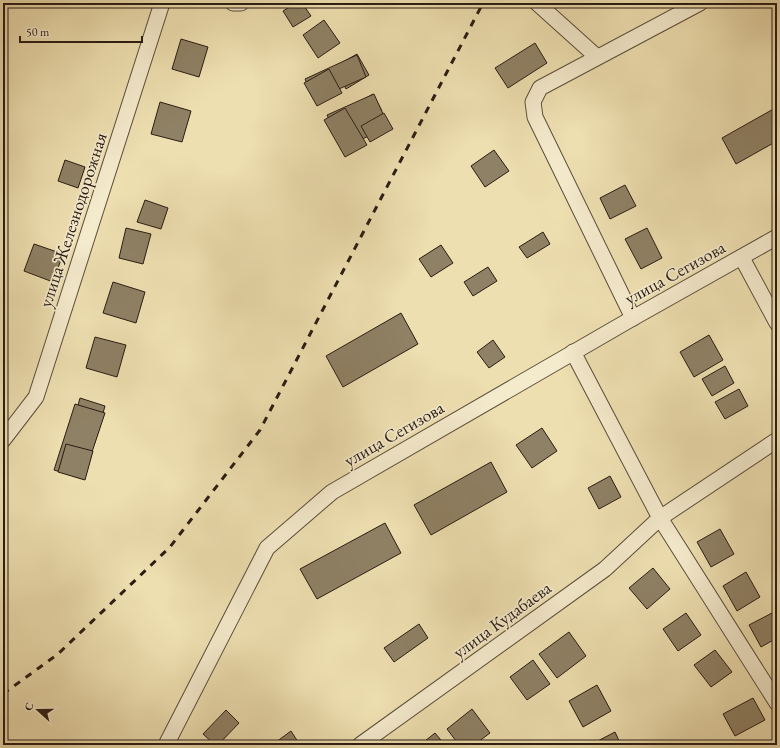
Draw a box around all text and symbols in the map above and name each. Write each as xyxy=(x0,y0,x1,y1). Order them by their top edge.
scale bar xyxy=(20,18,142,44)
text: 50 m xyxy=(26,24,50,40)
street label: улица Железнодорожная xyxy=(33,130,112,310)
street label: улица Сегизова xyxy=(620,235,730,310)
street label: улица Сегизова xyxy=(340,395,449,472)
street label: улица Кудабаева xyxy=(448,576,556,663)
north arrow xyxy=(18,690,58,730)
text: С xyxy=(21,700,37,713)

